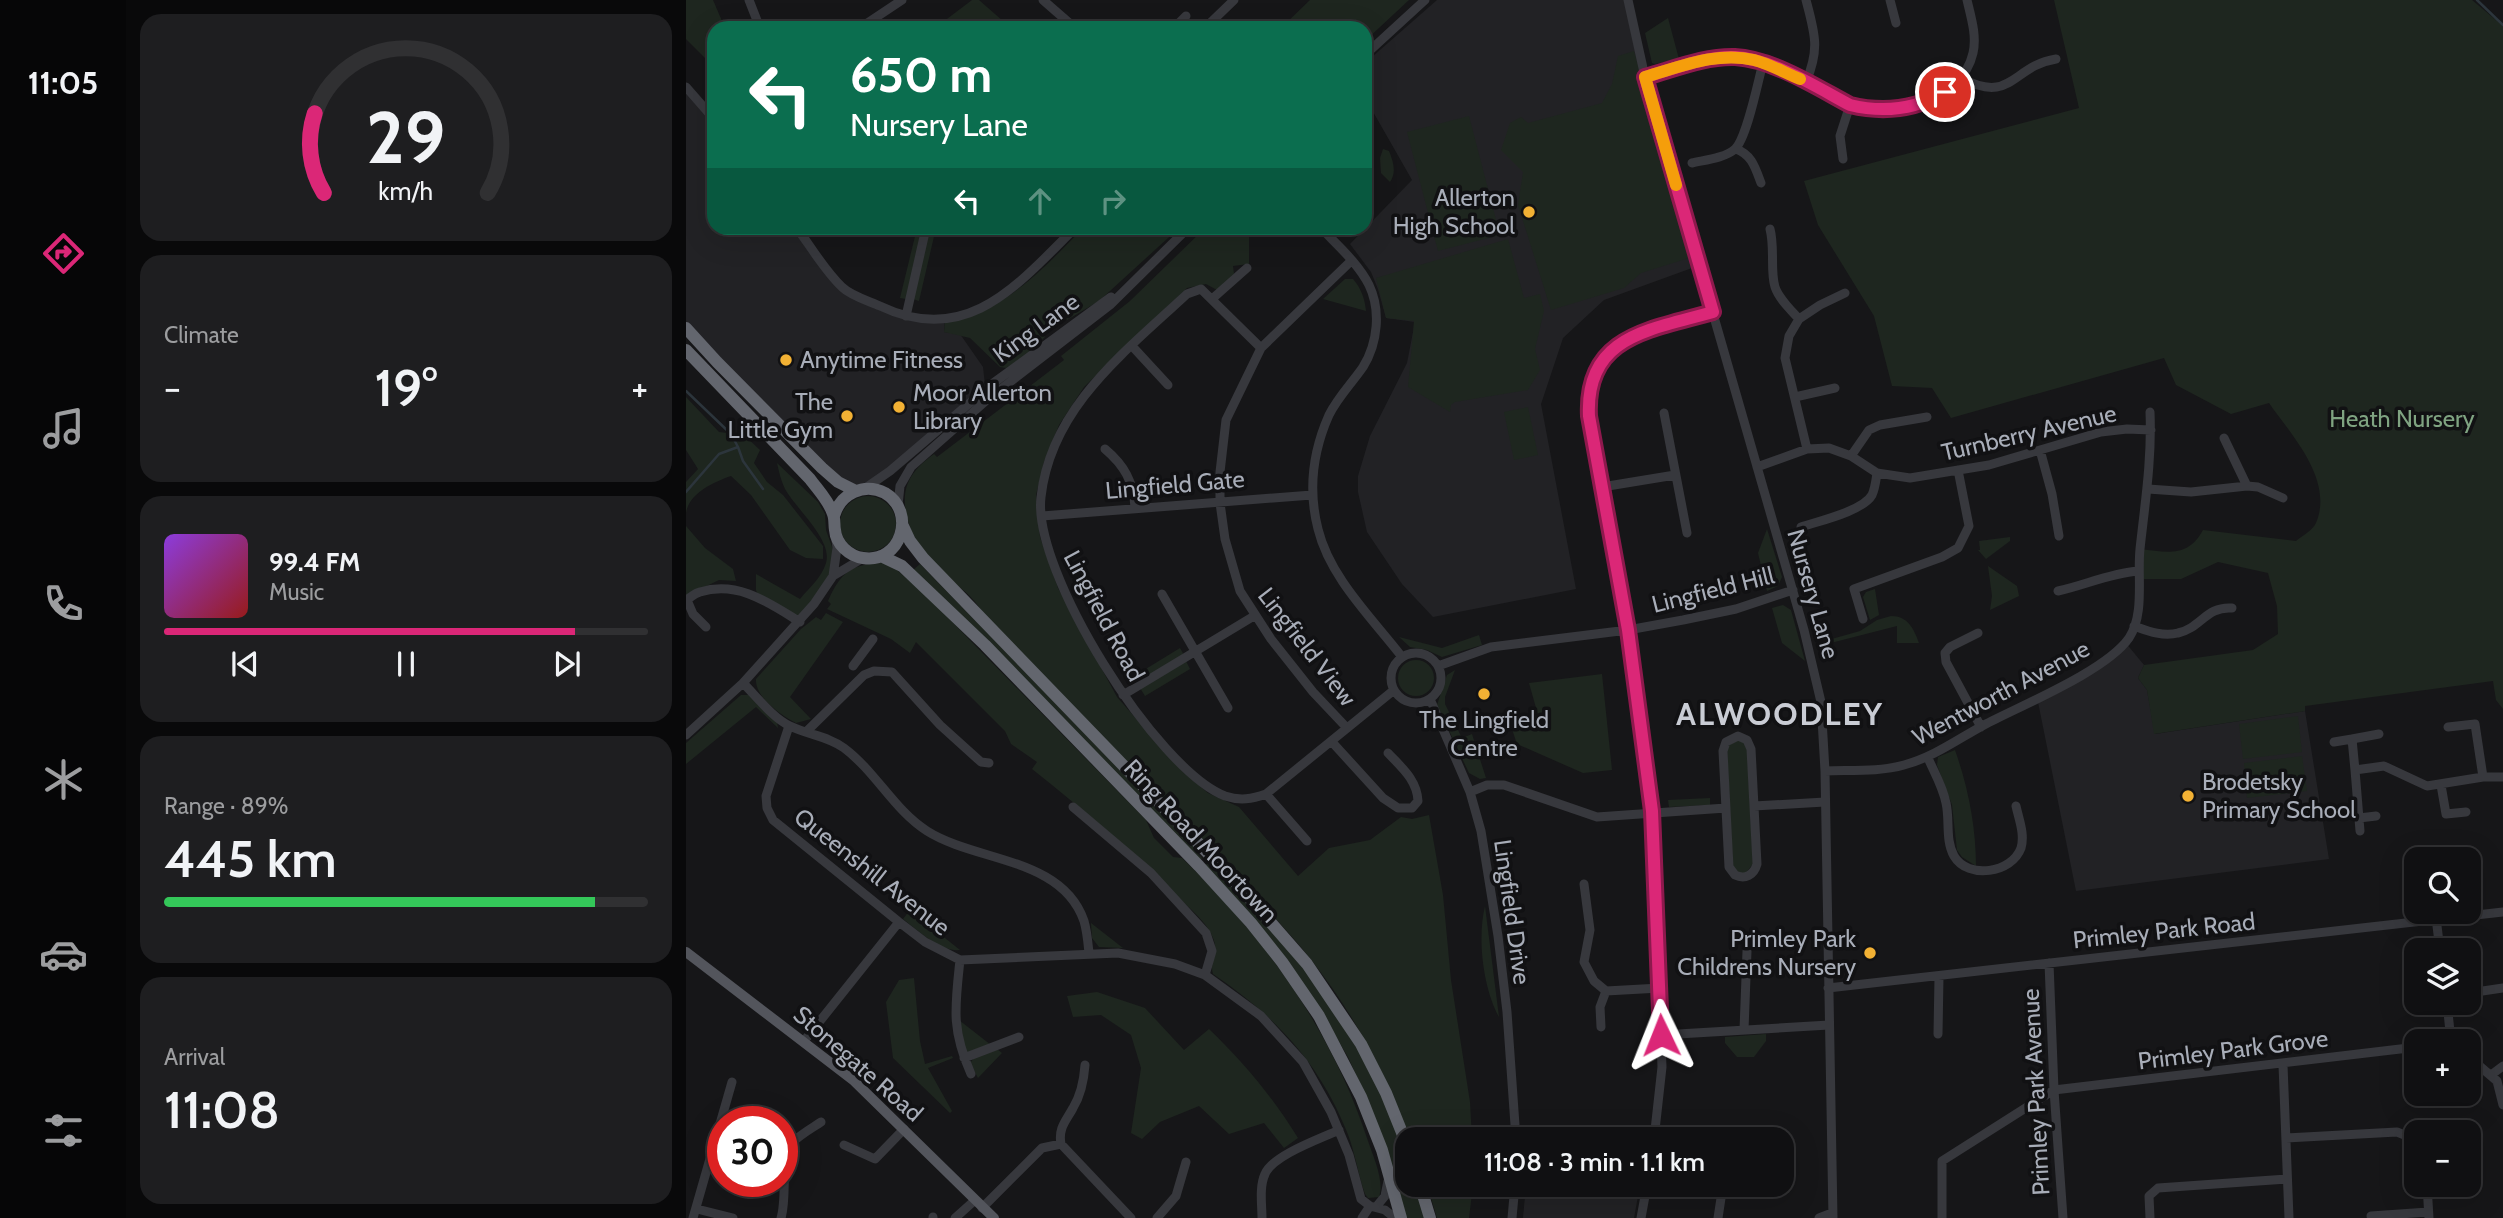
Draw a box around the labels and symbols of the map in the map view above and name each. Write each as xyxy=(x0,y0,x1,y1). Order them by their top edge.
pin xyxy=(1915,62,1975,122)
place label: Allerton High School xyxy=(1393,183,1515,240)
marker: Allerton High School xyxy=(1521,204,1537,220)
street label: King Lane xyxy=(987,287,1084,368)
place label: Anytime Fitness xyxy=(800,345,963,374)
marker: Anytime Fitness xyxy=(778,352,794,368)
place label: Moor Allerton Library xyxy=(913,378,1052,435)
place label: The Little Gym xyxy=(728,387,833,444)
street label: Turnberry Avenue xyxy=(1939,398,2119,467)
marker: Moor Allerton Library xyxy=(891,399,907,415)
park label: Heath Nursery xyxy=(2329,404,2475,433)
marker: The Little Gym xyxy=(839,408,855,424)
street label: Lingfield Gate xyxy=(1104,464,1246,505)
street label: Nursery Lane xyxy=(1781,526,1846,662)
street label: Lingfield Road xyxy=(1058,545,1151,686)
street label: Lingfield Hill xyxy=(1649,560,1777,619)
street label: Lingfield View xyxy=(1252,582,1363,712)
street label: Wentworth Avenue xyxy=(1907,634,2094,751)
marker: The Lingfield Centre xyxy=(1476,686,1492,702)
district label: ALWOODLEY xyxy=(1676,694,1884,733)
place label: The Lingfield Centre xyxy=(1419,705,1549,762)
street label: Ring Road Moortown xyxy=(1118,753,1285,928)
place label: Brodetsky Primary School xyxy=(2202,767,2356,824)
marker: Brodetsky Primary School xyxy=(2180,788,2196,804)
street label: Queenshill Avenue xyxy=(789,802,956,941)
street label: Lingfield Drive xyxy=(1488,838,1537,986)
street label: Primley Park Road xyxy=(2071,907,2257,954)
place label: Primley Park Childrens Nursery xyxy=(1677,924,1856,981)
marker: Primley Park Childrens Nursery xyxy=(1862,945,1878,961)
street label: Primley Park Avenue xyxy=(2016,988,2055,1196)
position arrow xyxy=(1624,998,1698,1072)
street label: Stonegate Road xyxy=(788,1000,929,1128)
street label: Primley Park Grove xyxy=(2136,1023,2330,1076)
speed limit sign: 30 xyxy=(707,1106,798,1197)

